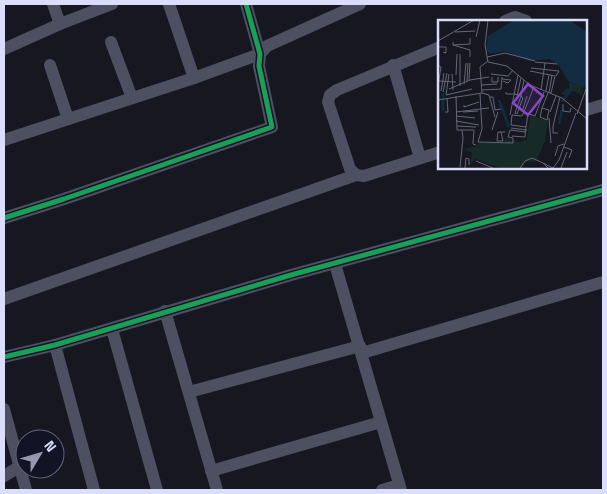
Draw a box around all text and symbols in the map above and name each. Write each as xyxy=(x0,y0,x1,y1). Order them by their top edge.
inset map xyxy=(438,20,587,169)
north arrow xyxy=(15,429,65,479)
text: N xyxy=(40,437,60,455)

